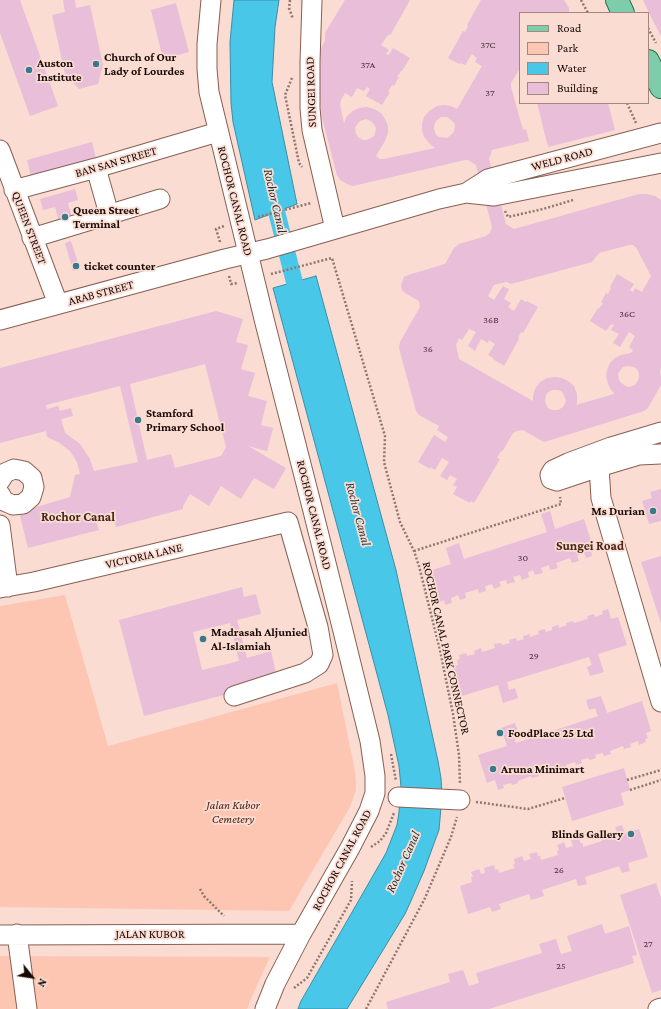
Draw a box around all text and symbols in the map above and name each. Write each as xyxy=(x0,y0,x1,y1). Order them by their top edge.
legend xyxy=(519,12,649,104)
text: Road xyxy=(557,21,581,35)
house number: 37C xyxy=(480,39,496,51)
text: Park xyxy=(557,41,578,55)
place label: Church of Our Lady of Lourdes xyxy=(104,50,184,78)
place label: Auston Institute xyxy=(37,56,82,84)
street label: SUNGEI ROAD xyxy=(303,56,319,128)
marker: Church of Our Lady of Lourdes xyxy=(91,59,101,69)
house number: 37A xyxy=(361,59,375,71)
text: Water xyxy=(557,61,586,75)
marker: Auston Institute xyxy=(24,65,34,75)
text: Building xyxy=(557,81,598,95)
house number: 37 xyxy=(485,87,495,99)
street label: BAN SAN STREET xyxy=(73,143,159,181)
street label: WELD ROAD xyxy=(530,144,594,174)
street label: ROCHOR CANAL ROAD xyxy=(214,145,256,257)
water label: Rochor Canal xyxy=(260,167,290,235)
street label: QUEEN STREET xyxy=(8,189,50,267)
place label: Queen Street Terminal xyxy=(73,203,139,231)
marker: Queen Street Terminal xyxy=(60,212,70,222)
place label: ticket counter xyxy=(84,259,156,273)
marker: ticket counter xyxy=(71,261,81,271)
street label: ARAB STREET xyxy=(67,277,135,309)
house number: 36C xyxy=(619,308,635,320)
house number: 36B xyxy=(483,314,499,326)
house number: 36 xyxy=(423,343,433,355)
place label: Stamford Primary School xyxy=(146,406,224,434)
marker: Stamford Primary School xyxy=(133,415,143,425)
street label: ROCHOR CANAL ROAD xyxy=(293,459,335,571)
water label: Rochor Canal xyxy=(342,480,374,548)
place label: Ms Durian xyxy=(591,504,645,518)
marker: Ms Durian xyxy=(648,506,658,516)
district label: Rochor Canal xyxy=(41,509,115,525)
district label: Sungei Road xyxy=(556,538,624,554)
street label: VICTORIA LANE xyxy=(104,540,184,572)
house number: 30 xyxy=(518,552,528,564)
street label: ROCHOR CANAL PARK CONNECTOR xyxy=(419,560,473,736)
place label: Madrasah Aljunied Al-Islamiah xyxy=(211,625,308,653)
marker: Madrasah Aljunied Al-Islamiah xyxy=(198,634,208,644)
house number: 29 xyxy=(529,650,539,662)
place label: FoodPlace 25 Ltd xyxy=(508,726,594,740)
marker: FoodPlace 25 Ltd xyxy=(495,728,505,738)
place label: Aruna Minimart xyxy=(501,762,584,776)
marker: Aruna Minimart xyxy=(488,764,498,774)
park label: Jalan Kubor Cemetery xyxy=(206,798,260,826)
street label: ROCHOR CANAL ROAD xyxy=(309,807,375,913)
place label: Blinds Gallery xyxy=(551,827,623,841)
water label: Rochor Canal xyxy=(383,829,423,895)
marker: Blinds Gallery xyxy=(626,829,636,839)
house number: 26 xyxy=(554,864,564,876)
street label: JALAN KUBOR xyxy=(115,927,185,941)
house number: 27 xyxy=(643,938,653,950)
north arrow xyxy=(12,957,52,997)
house number: 25 xyxy=(556,960,566,972)
text: N xyxy=(35,977,49,989)

